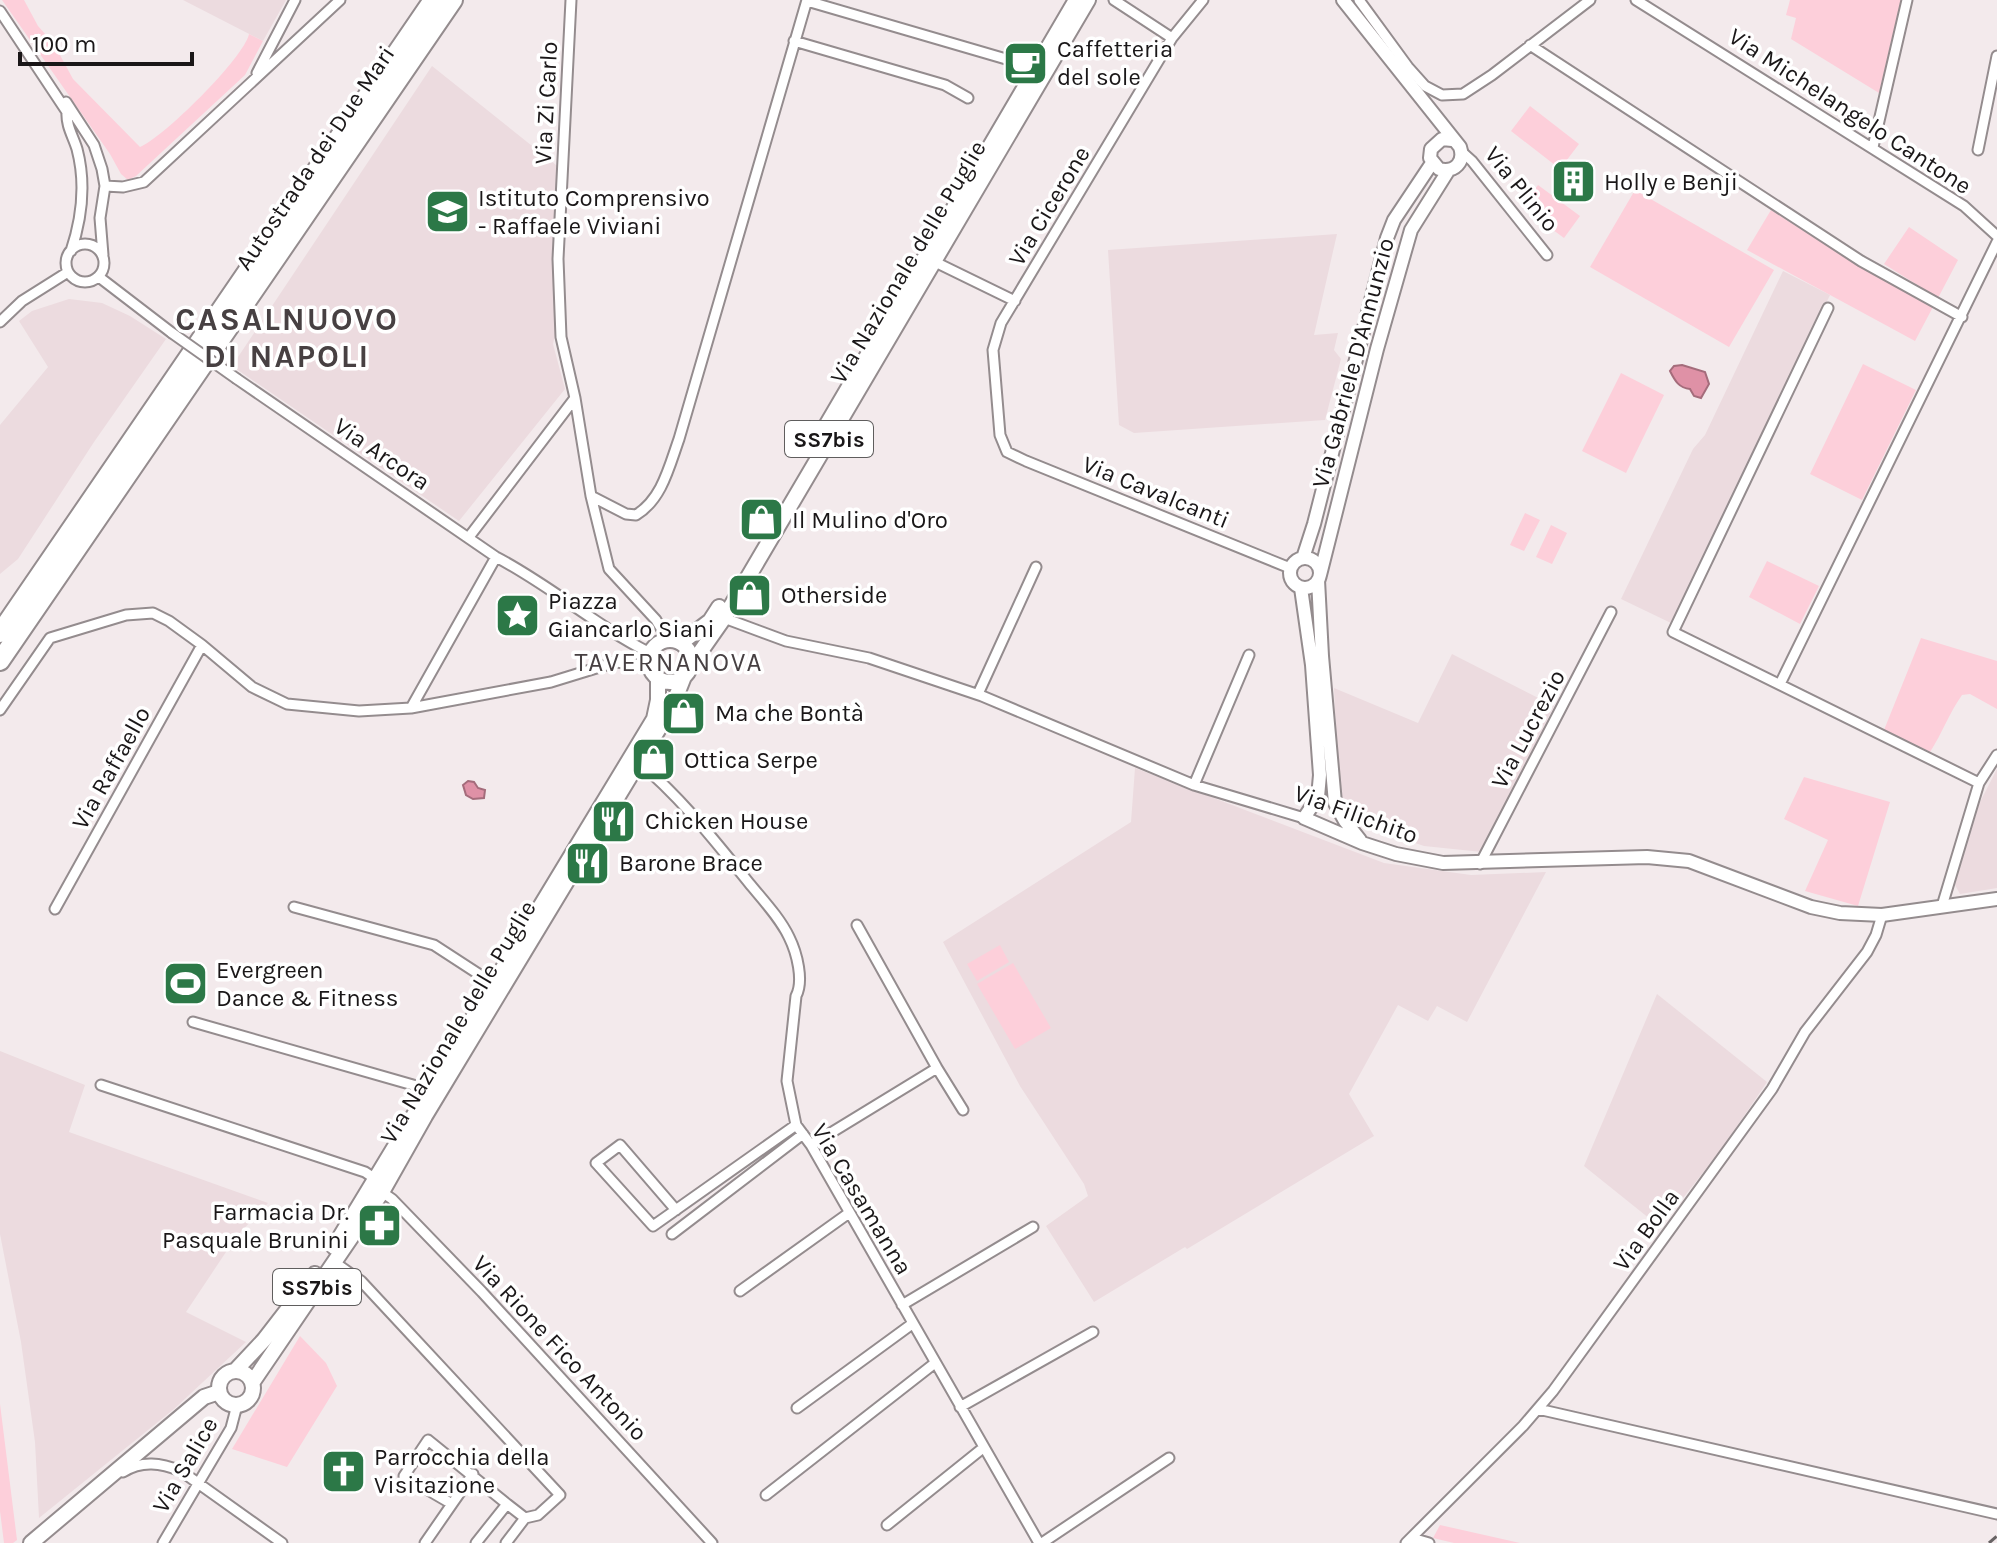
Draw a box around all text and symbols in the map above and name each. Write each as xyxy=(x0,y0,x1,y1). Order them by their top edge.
scale bar xyxy=(20,16,192,66)
street label: Via Michelangelo Cantone xyxy=(1724,22,1976,200)
text: 100 m xyxy=(32,30,97,58)
place label: Caffetteria del sole xyxy=(1057,35,1173,91)
cafe icon: Caffetteria del sole xyxy=(1002,39,1050,87)
street label: Autostrada dei Due Mari xyxy=(230,41,400,275)
street label: Via Zi Carlo xyxy=(529,41,563,165)
street label: Via Nazionale delle Puglie xyxy=(824,135,992,389)
street label: Via Cicerone xyxy=(1002,141,1096,271)
street label: Via Plinio xyxy=(1479,141,1565,237)
building icon: Holly e Benji xyxy=(1549,158,1597,206)
place label: Holly e Benji xyxy=(1604,168,1738,196)
place label: Istituto Comprensivo - Raffaele Viviani xyxy=(478,184,710,240)
school or university icon: Istituto Comprensivo - Raffaele Viviani xyxy=(423,188,471,236)
street label: Via Gabriele D'Annunzio xyxy=(1306,235,1400,491)
district label: CASALNUOVO DI NAPOLI xyxy=(175,301,399,375)
street label: Via Arcora xyxy=(329,412,435,496)
road number: SS7bis xyxy=(785,421,873,457)
street label: Via Cavalcanti xyxy=(1079,450,1233,534)
shop icon: Il Mulino d'Oro xyxy=(737,496,785,544)
place label: Il Mulino d'Oro xyxy=(792,506,948,534)
shop icon: Otherside xyxy=(726,571,774,619)
place label: Otherside xyxy=(781,581,887,609)
place label: Piazza Giancarlo Siani xyxy=(548,587,715,643)
place icon: Piazza Giancarlo Siani xyxy=(493,591,541,639)
district label: TAVERNANOVA xyxy=(574,647,764,678)
street label: Via Lucrezio xyxy=(1485,665,1571,793)
shop icon: Ma che Bontà xyxy=(660,689,708,737)
place label: Ma che Bontà xyxy=(715,699,864,727)
street label: Via Raffaello xyxy=(66,702,156,834)
shop icon: Ottica Serpe xyxy=(629,736,677,784)
place label: Ottica Serpe xyxy=(684,746,818,774)
street label: Via Filichito xyxy=(1290,779,1422,849)
restaurant icon: Chicken House xyxy=(590,797,638,845)
place label: Chicken House xyxy=(645,807,808,835)
restaurant icon: Barone Brace xyxy=(564,839,612,887)
place label: Barone Brace xyxy=(619,849,763,877)
street label: Via Nazionale delle Puglie xyxy=(374,895,542,1149)
place label: Evergreen Dance & Fitness xyxy=(216,956,398,1012)
sports icon: Evergreen Dance & Fitness xyxy=(161,960,209,1008)
street label: Via Casamanna xyxy=(806,1118,918,1280)
street label: Via Bolla xyxy=(1607,1184,1685,1276)
place label: Farmacia Dr. Pasquale Brunini xyxy=(162,1198,349,1254)
pharmacy icon: Farmacia Dr. Pasquale Brunini xyxy=(356,1202,404,1250)
street label: Via Rione Fico Antonio xyxy=(467,1250,653,1446)
road number: SS7bis xyxy=(273,1269,361,1305)
street label: Via Salice xyxy=(146,1412,224,1518)
place label: Parrocchia della Visitazione xyxy=(374,1443,549,1499)
church icon: Parrocchia della Visitazione xyxy=(319,1447,367,1495)

